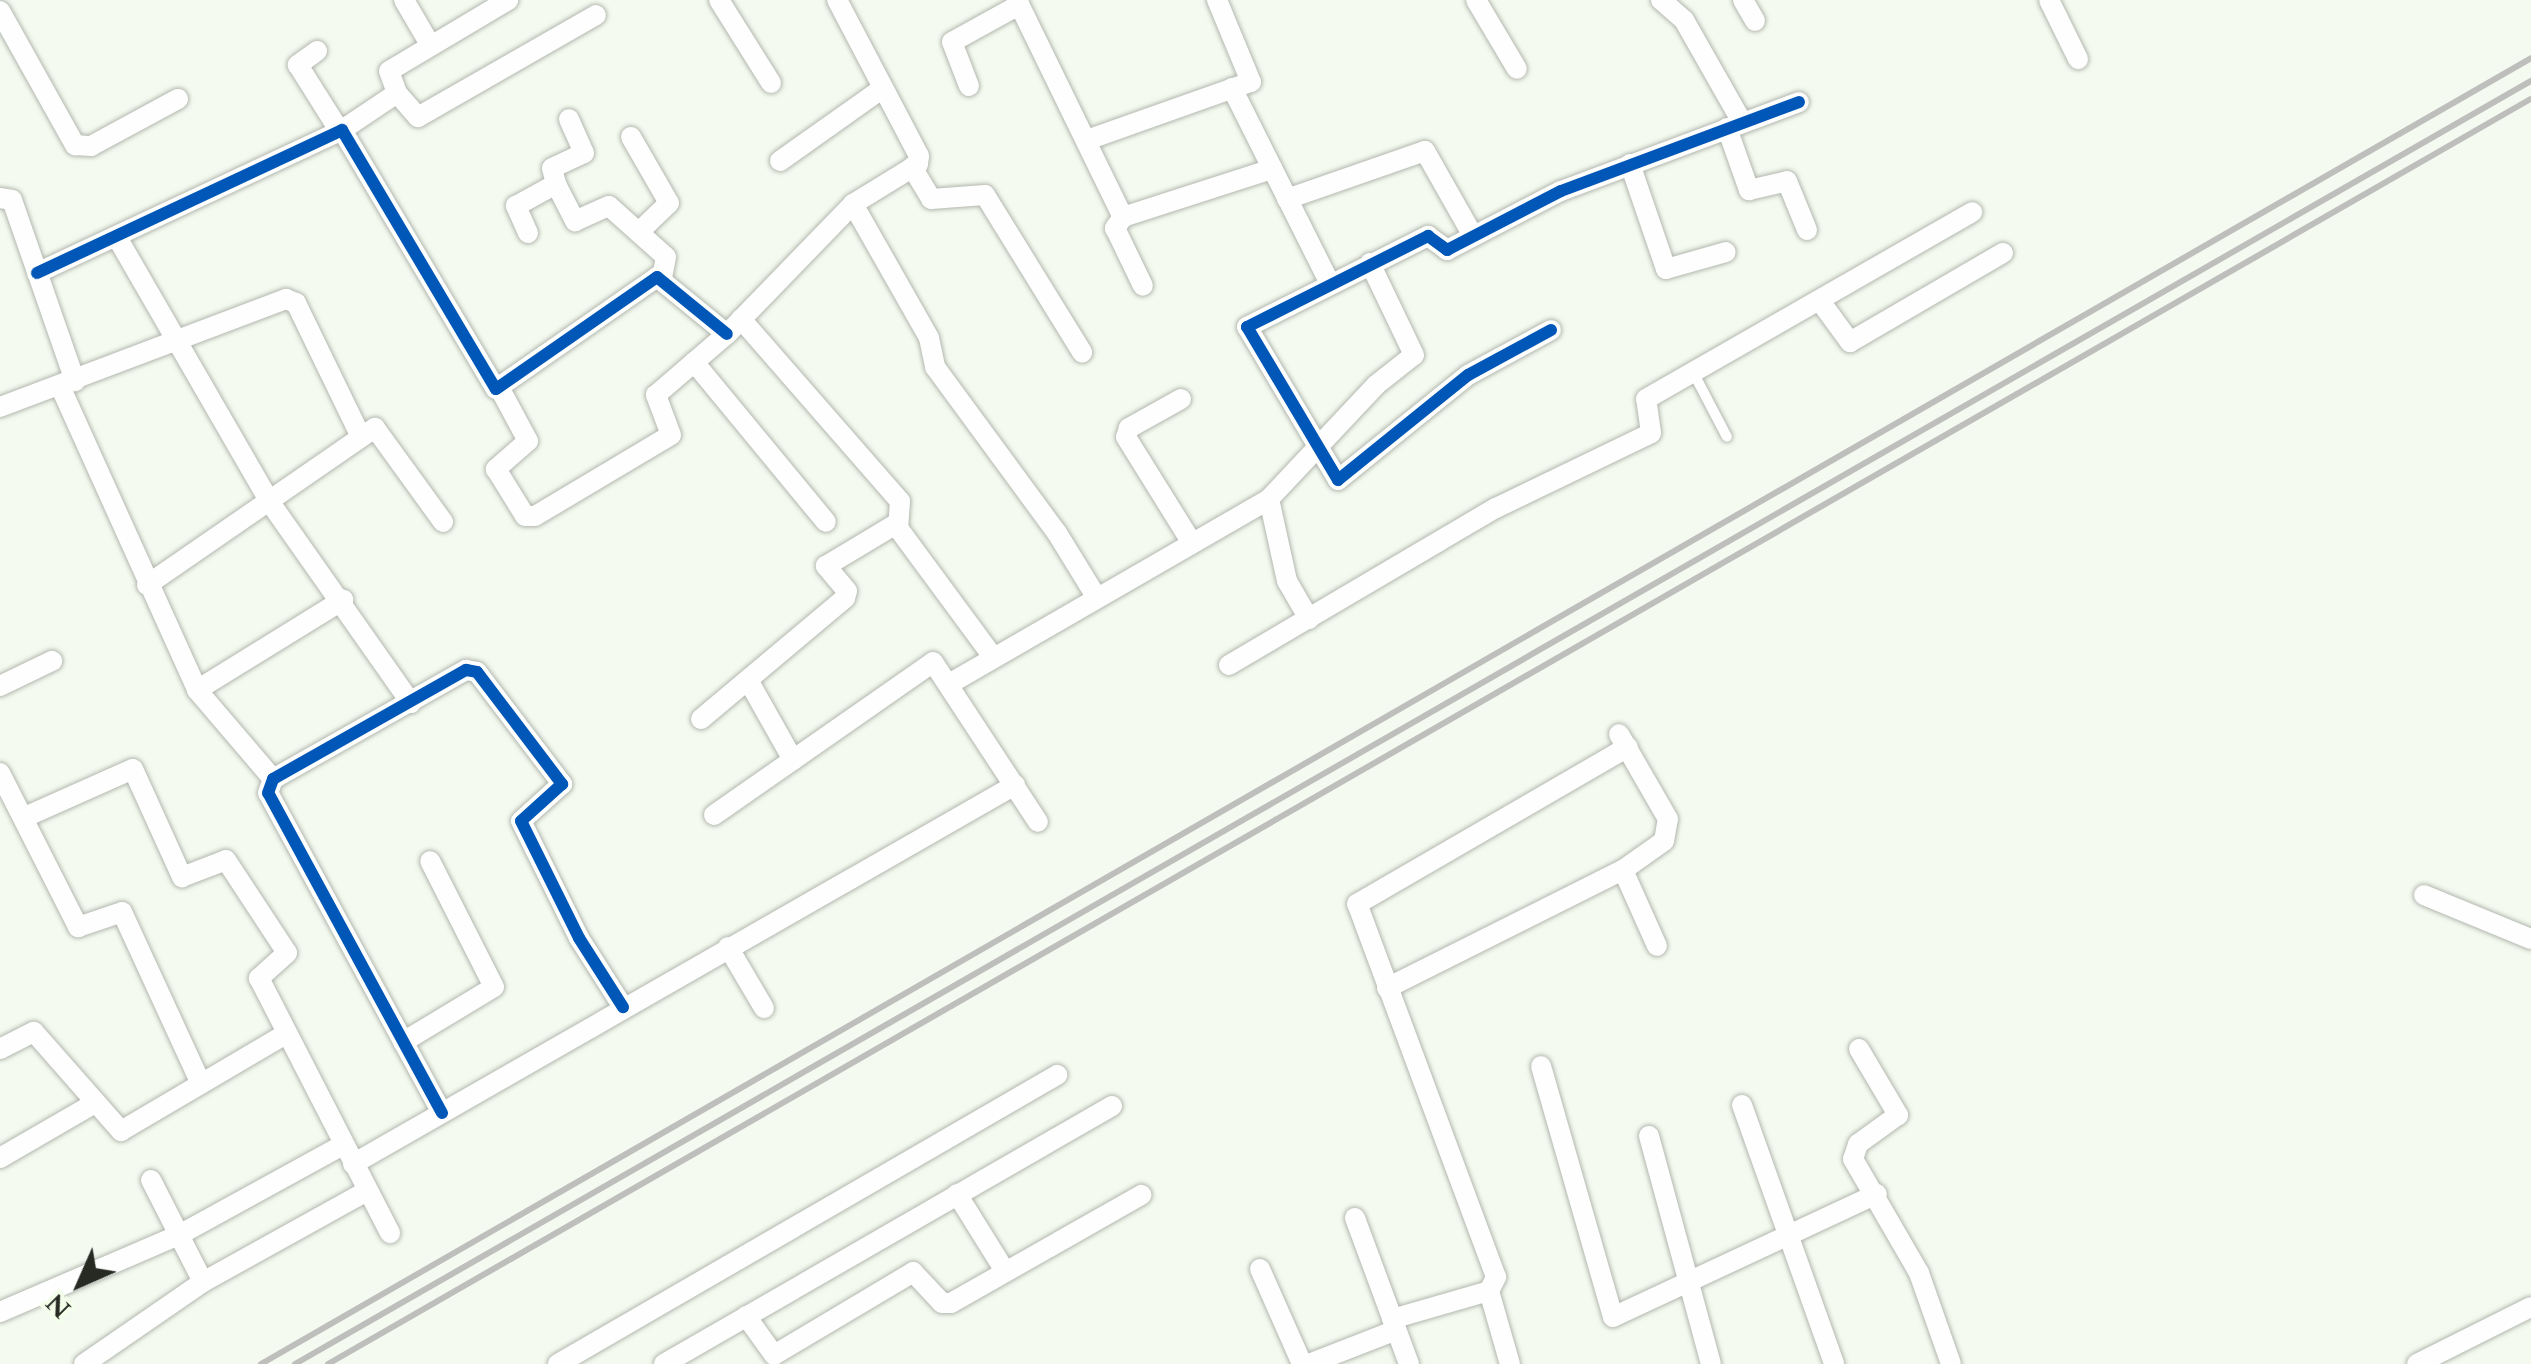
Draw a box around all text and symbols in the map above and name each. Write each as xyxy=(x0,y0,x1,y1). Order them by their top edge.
north arrow xyxy=(30,1234,130,1334)
text: N xyxy=(35,1282,82,1329)

